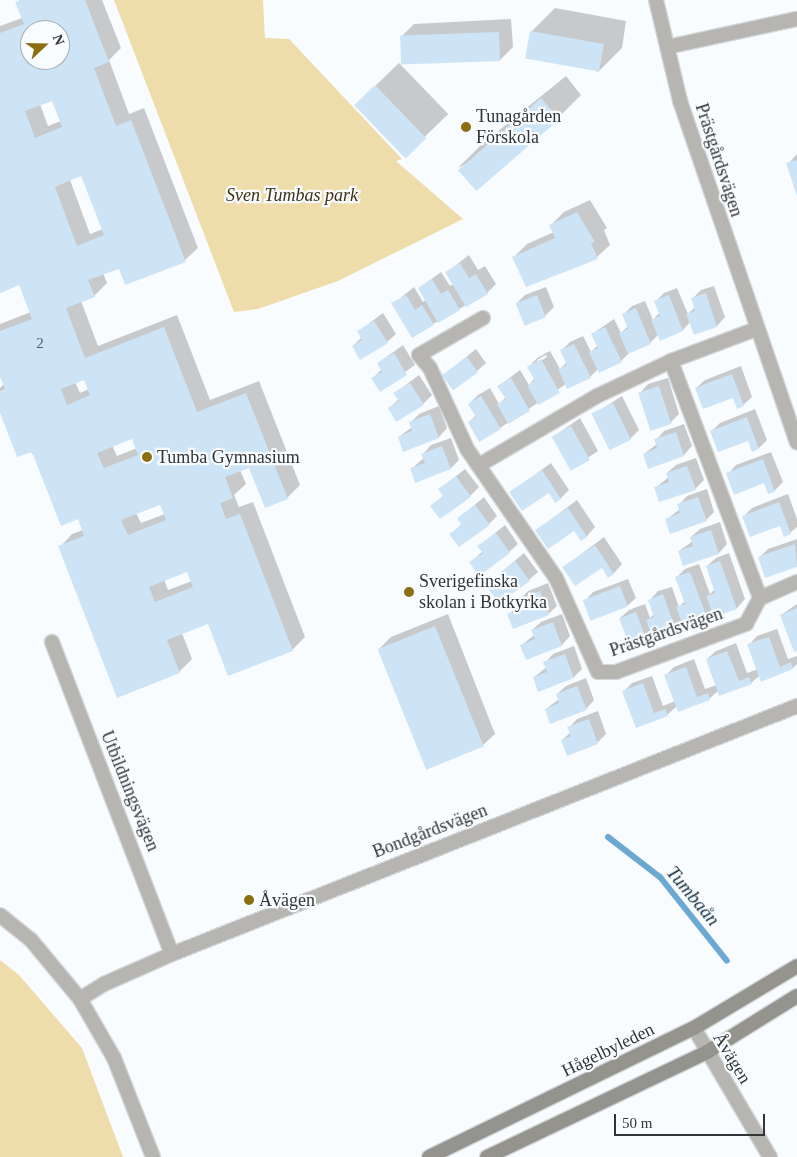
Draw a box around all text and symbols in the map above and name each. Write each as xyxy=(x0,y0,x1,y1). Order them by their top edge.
north arrow xyxy=(20,20,70,70)
text: N xyxy=(50,32,67,47)
street label: Prästgårdsvägen xyxy=(691,101,747,219)
place label: Tunagården Förskola xyxy=(476,106,561,148)
marker: Tunagården Förskola xyxy=(460,121,472,133)
park label: Sven Tumbas park xyxy=(226,184,358,206)
house number: 2 xyxy=(36,335,44,353)
place label: Tumba Gymnasium xyxy=(157,446,300,468)
marker: Tumba Gymnasium xyxy=(141,451,153,463)
place label: Sverigefinska skolan i Botkyrka xyxy=(419,571,547,614)
marker: Sverigefinska skolan i Botkyrka xyxy=(403,586,415,598)
street label: Prästgårdsvägen xyxy=(607,603,725,661)
street label: Utbildningsvägen xyxy=(96,728,164,854)
street label: Bondgårdsvägen xyxy=(370,799,490,863)
water label: Tumbaån xyxy=(662,862,724,930)
place label: Åvägen xyxy=(259,889,315,911)
marker: Åvägen xyxy=(243,894,255,906)
street label: Hågelbyleden xyxy=(558,1018,658,1082)
street label: Åvägen xyxy=(708,1028,756,1088)
scale bar xyxy=(617,1104,768,1136)
text: 50 m xyxy=(622,1115,652,1131)

